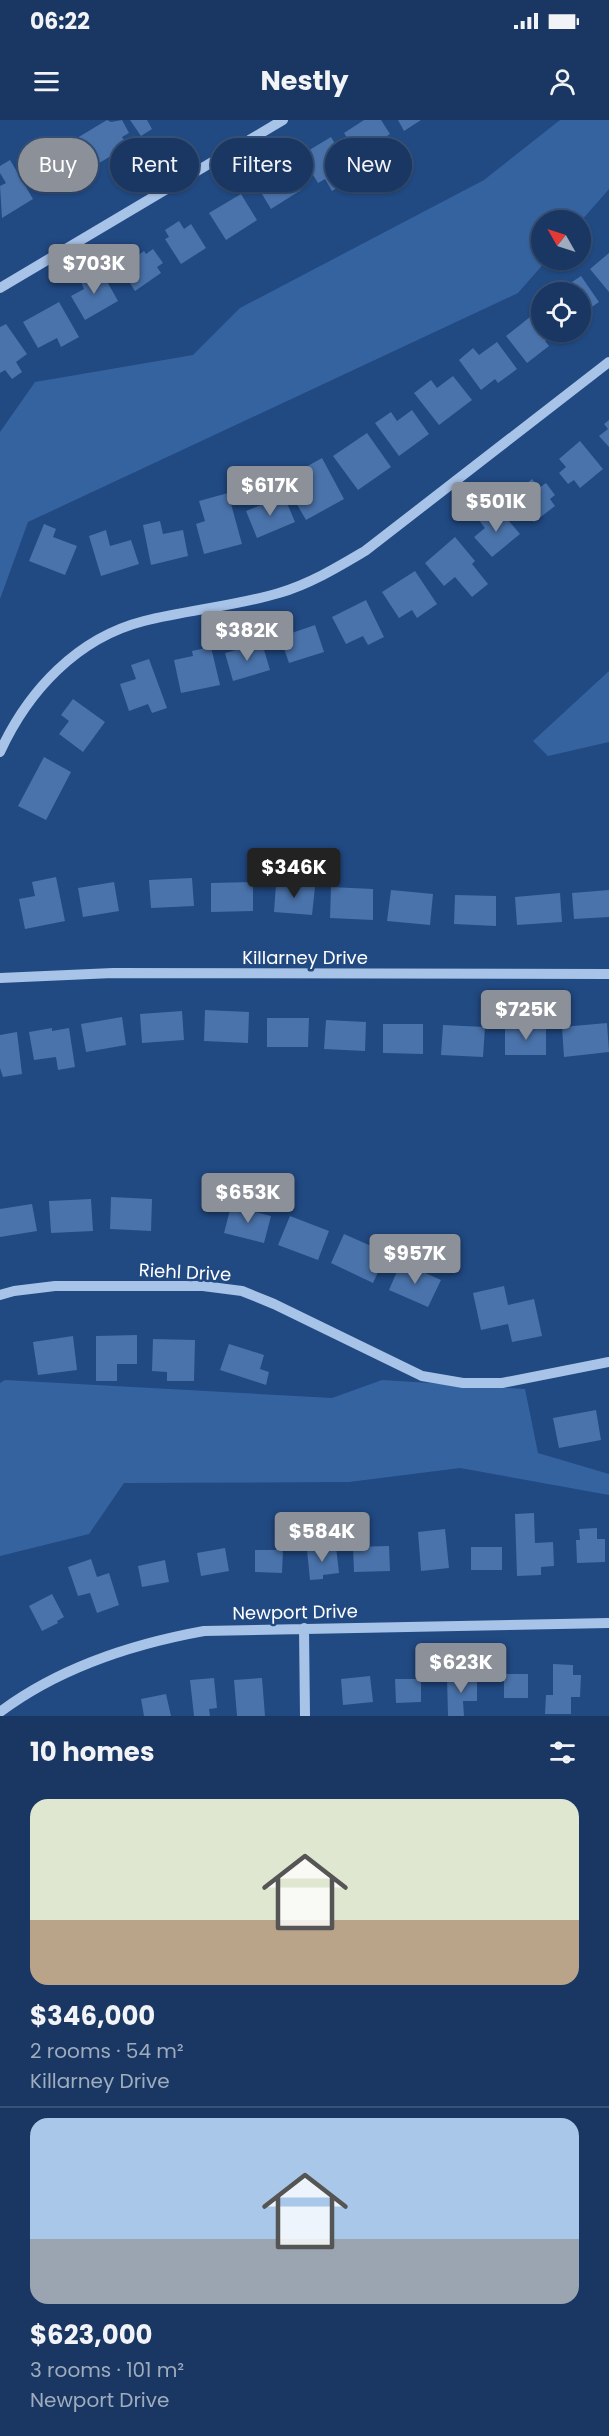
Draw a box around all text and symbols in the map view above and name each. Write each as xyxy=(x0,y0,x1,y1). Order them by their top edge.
text: 06:22 xyxy=(30,6,90,37)
text: Nestly xyxy=(261,62,349,99)
icon: menu xyxy=(30,65,63,98)
icon: person xyxy=(546,65,579,98)
chip: Buy xyxy=(18,138,98,192)
chip: Rent xyxy=(110,138,199,192)
chip: Filters xyxy=(211,138,313,192)
chip: New xyxy=(325,138,412,192)
north arrow xyxy=(531,210,591,270)
map controls xyxy=(531,210,591,342)
pin: $703K xyxy=(52,244,136,295)
text: $703K xyxy=(63,249,125,277)
button: locate xyxy=(531,282,591,342)
pin: $617K xyxy=(228,466,312,517)
text: $617K xyxy=(241,471,299,499)
pin: $501K xyxy=(454,482,538,533)
text: $501K xyxy=(466,487,526,515)
pin: $382K xyxy=(205,611,289,662)
text: $382K xyxy=(215,616,279,644)
pin: $346K xyxy=(252,848,336,899)
text: $346K xyxy=(261,853,327,881)
street label: Killarney Drive xyxy=(242,945,368,970)
pin: $725K xyxy=(484,990,568,1041)
text: $725K xyxy=(495,995,557,1023)
pin: $653K xyxy=(206,1173,290,1224)
text: $653K xyxy=(216,1178,280,1206)
pin: $957K xyxy=(373,1234,457,1285)
text: $957K xyxy=(383,1239,447,1267)
street label: Riehl Drive xyxy=(138,1257,232,1287)
pin: $584K xyxy=(280,1512,364,1563)
text: $584K xyxy=(289,1517,355,1545)
street label: Newport Drive xyxy=(232,1598,358,1626)
pin: $623K xyxy=(419,1643,503,1694)
text: $623K xyxy=(429,1648,493,1676)
text: 10 homes xyxy=(30,1734,154,1770)
icon: filters xyxy=(546,1736,579,1769)
icon: home xyxy=(251,1838,359,1946)
text: $346,000 xyxy=(30,1998,155,2034)
text: 2 rooms · 54 m² xyxy=(30,2037,184,2065)
text: Killarney Drive xyxy=(30,2067,170,2095)
icon: home xyxy=(251,2157,359,2265)
text: $623,000 xyxy=(30,2317,153,2353)
text: 3 rooms · 101 m² xyxy=(30,2356,184,2384)
text: Newport Drive xyxy=(30,2386,169,2414)

